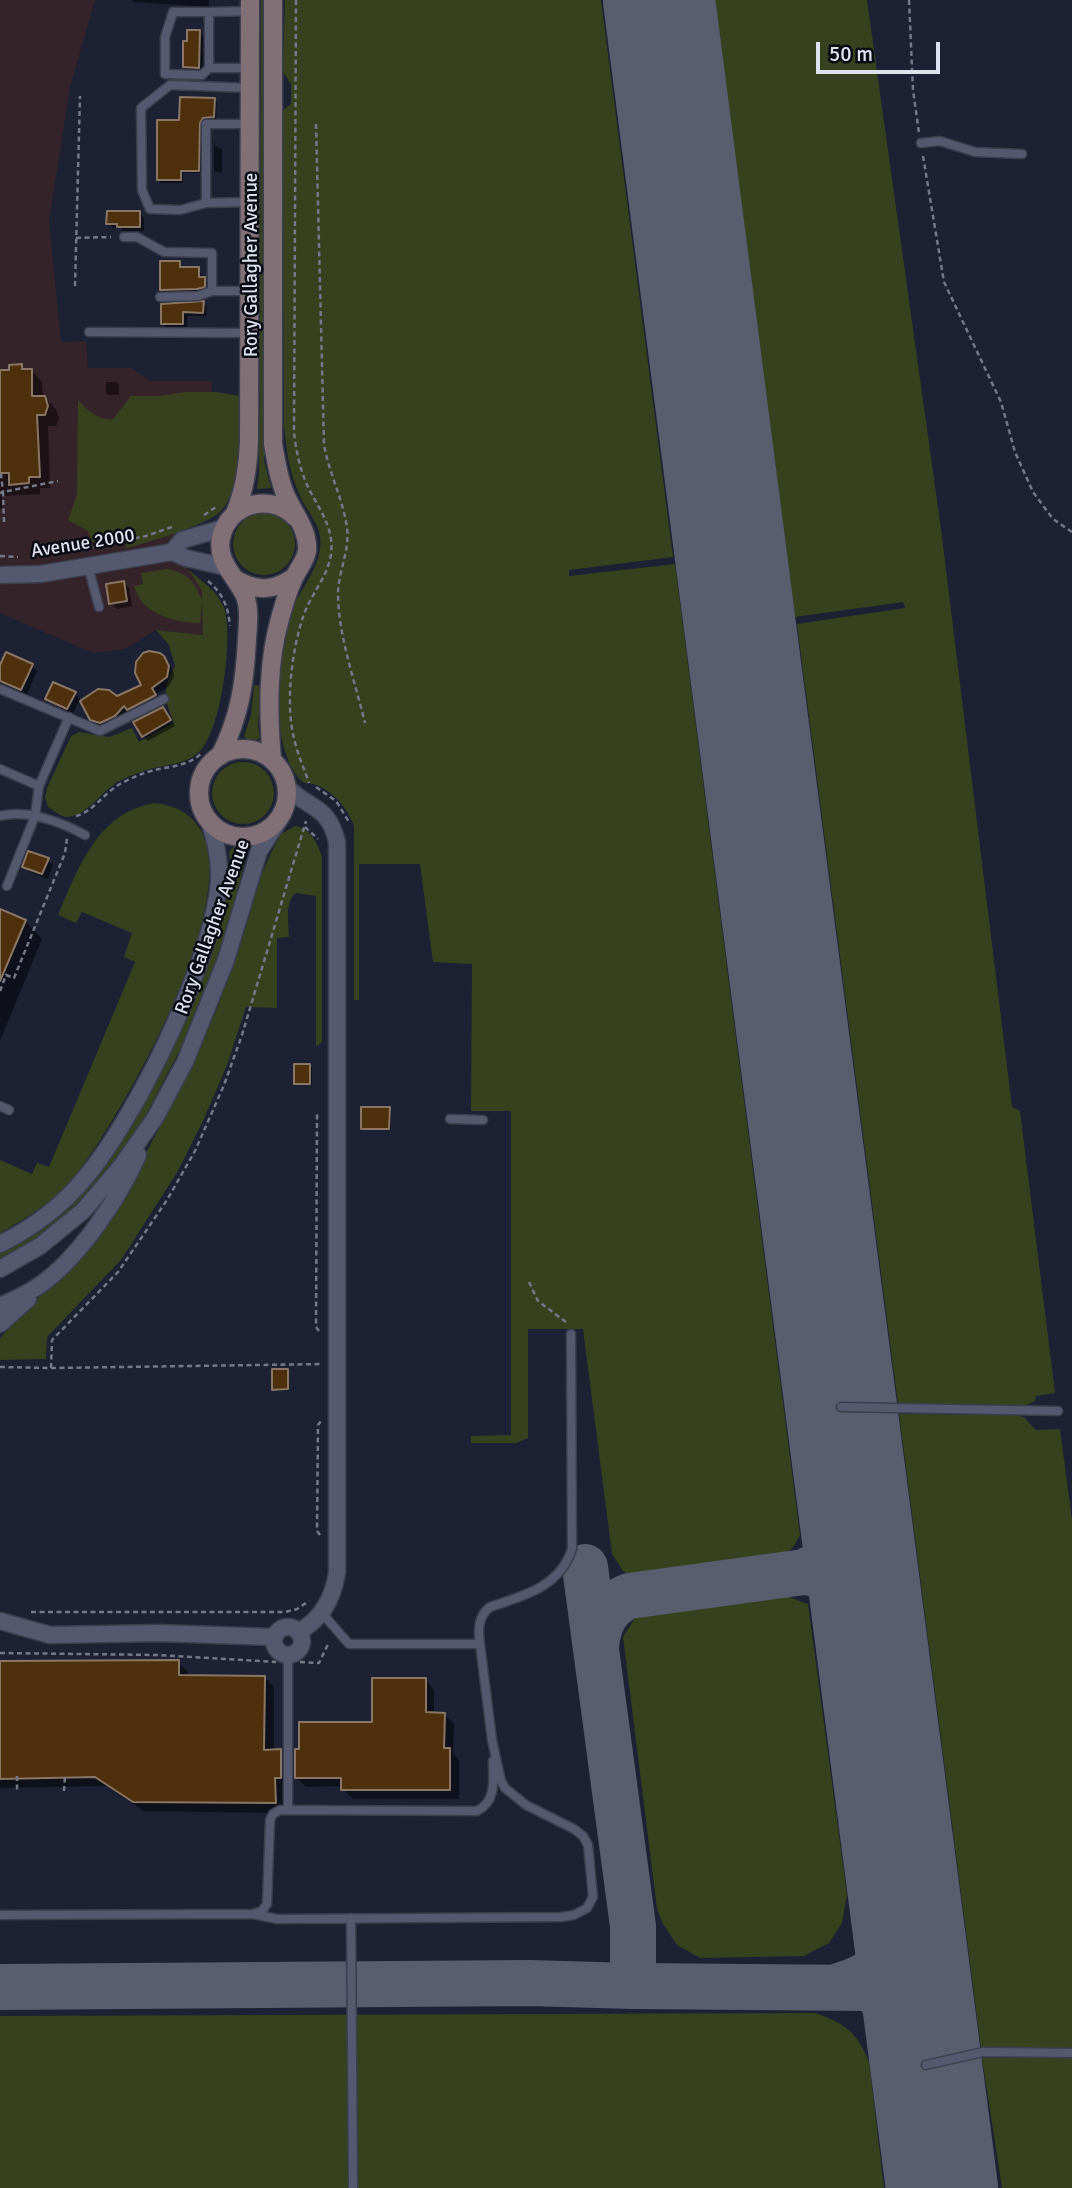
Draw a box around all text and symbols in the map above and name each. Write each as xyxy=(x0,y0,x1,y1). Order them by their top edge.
scale bar xyxy=(820,28,944,72)
text: 50 m xyxy=(829,41,873,67)
street label: Rory Gallagher Avenue xyxy=(241,173,263,357)
street label: Avenue 2000 xyxy=(30,525,136,563)
street label: Rory Gallagher Avenue xyxy=(171,836,255,1018)

